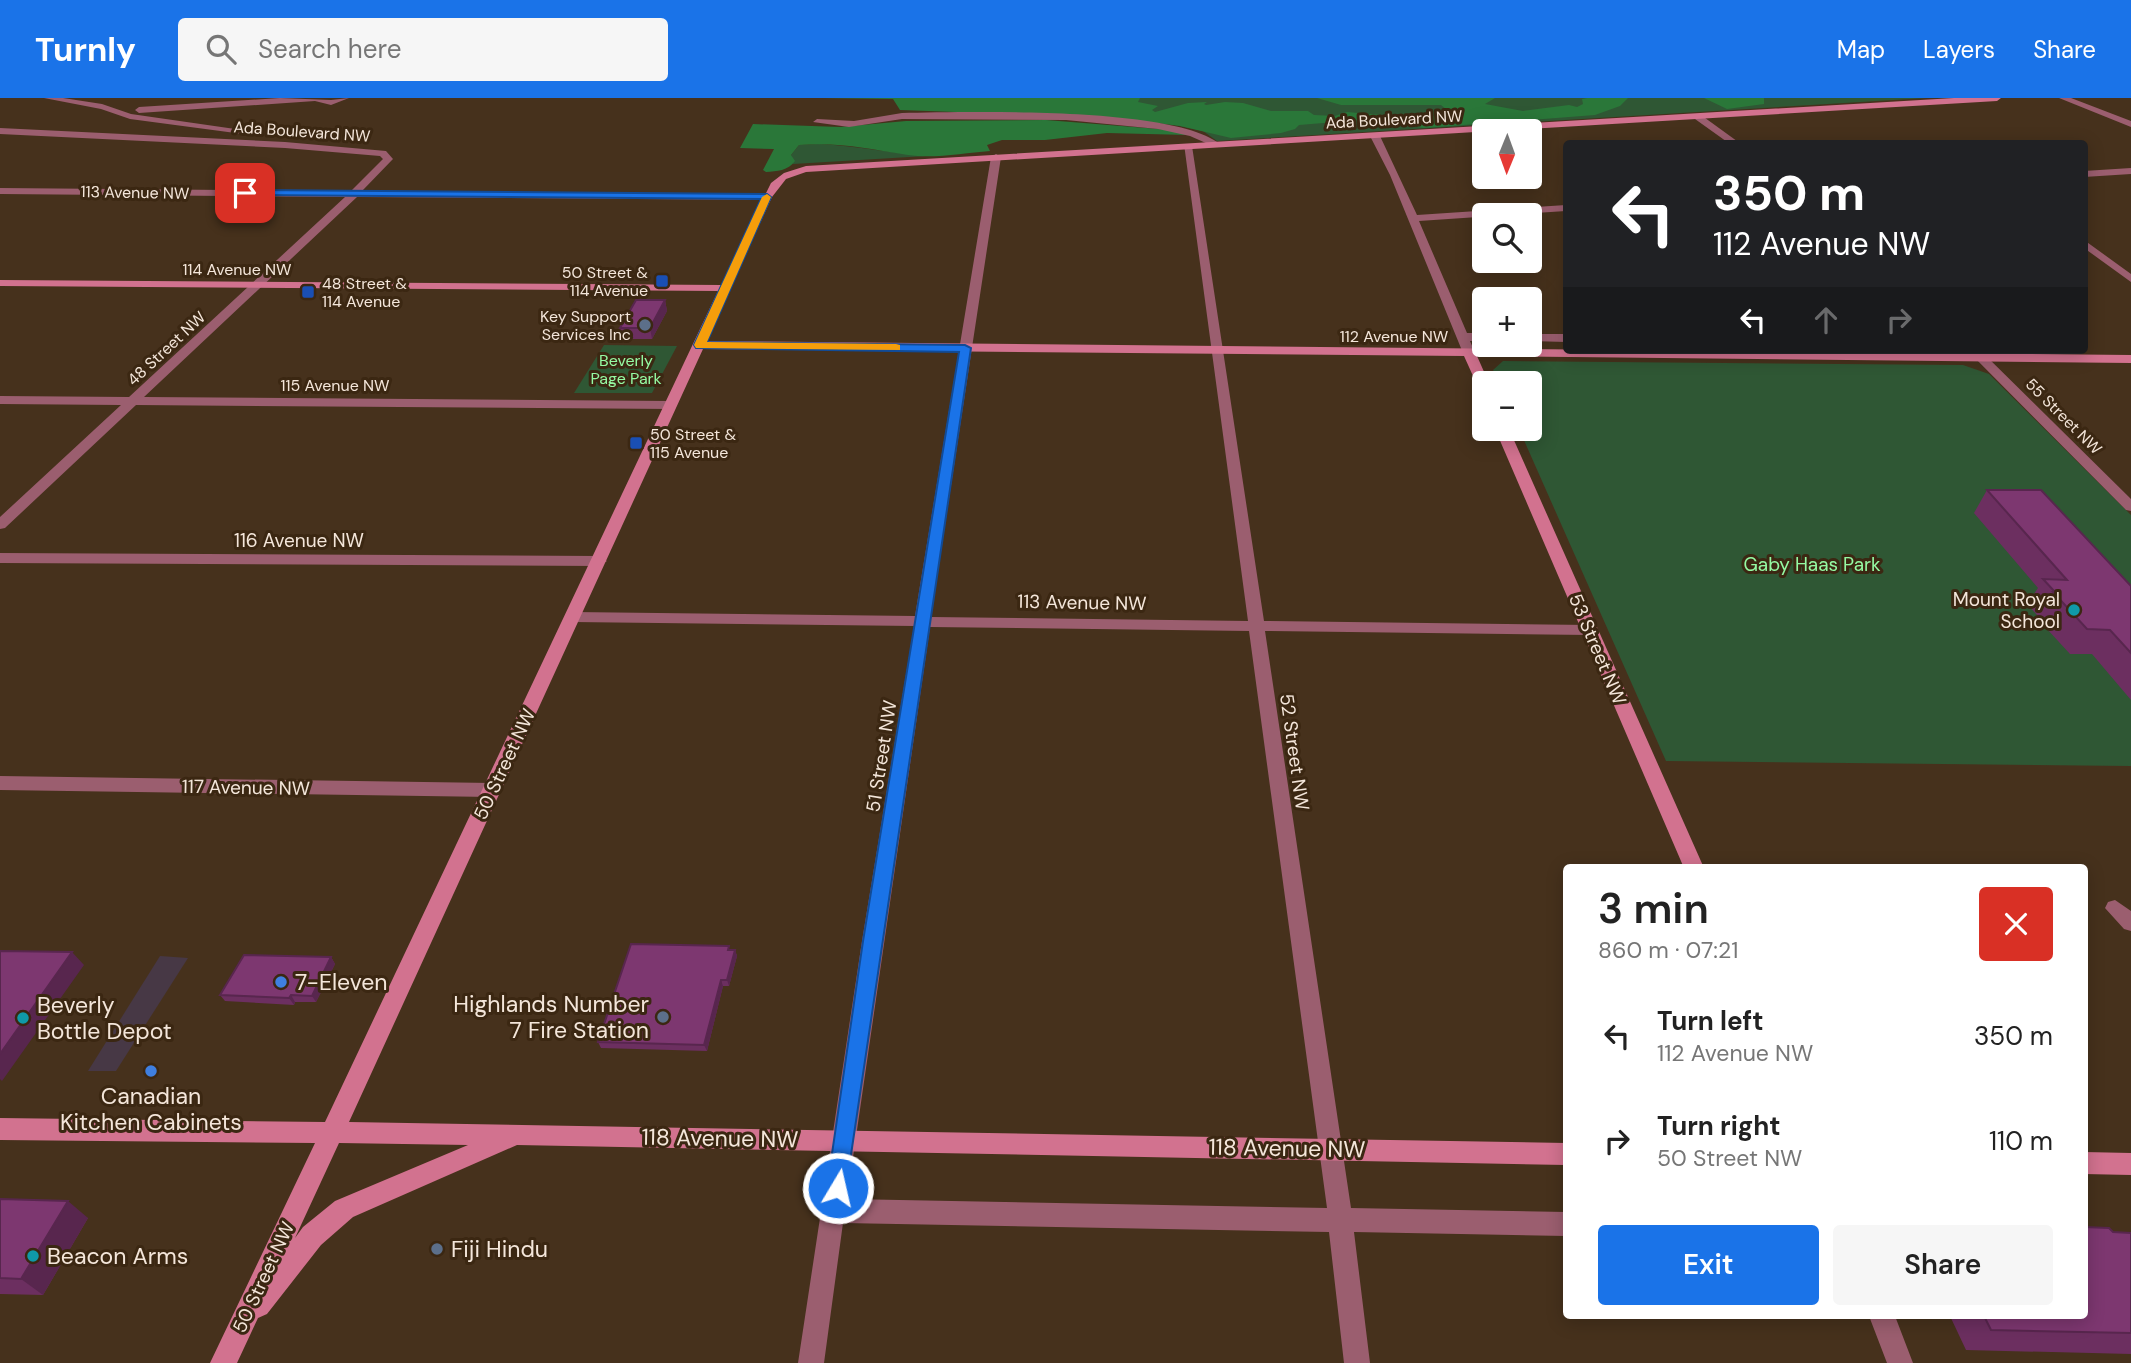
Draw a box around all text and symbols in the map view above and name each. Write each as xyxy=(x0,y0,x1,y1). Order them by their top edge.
search box xyxy=(178,18,668,81)
text: Turnly xyxy=(35,28,136,71)
icon: search xyxy=(202,30,240,68)
text: Search here xyxy=(258,32,401,66)
text: Map xyxy=(1837,34,1885,65)
text: Layers xyxy=(1923,34,1995,65)
text: Share xyxy=(2033,34,2096,65)
street label: Ada Boulevard NW xyxy=(1325,105,1463,134)
street label: Ada Boulevard NW xyxy=(233,116,372,147)
north arrow xyxy=(1472,119,1542,189)
map controls xyxy=(1472,119,1542,441)
text: 350 m xyxy=(1713,161,1865,225)
pin xyxy=(215,163,275,223)
icon: left xyxy=(1598,168,1689,259)
icon: arrive xyxy=(226,174,264,212)
street label: 113 Avenue NW xyxy=(80,181,190,204)
button: search xyxy=(1472,203,1542,273)
text: 112 Avenue NW xyxy=(1713,223,1930,265)
street label: 114 Avenue NW xyxy=(182,259,292,280)
place label: 50 Street & 114 Avenue xyxy=(562,262,648,301)
place label: 48 Street & 114 Avenue xyxy=(322,273,407,312)
marker: 50 Street & 114 Avenue xyxy=(654,273,670,289)
marker: 48 Street & 114 Avenue xyxy=(300,284,316,300)
button: + xyxy=(1472,287,1542,357)
icon: left xyxy=(1734,301,1772,339)
icon: ahead xyxy=(1807,301,1845,339)
icon: right xyxy=(1880,301,1918,339)
street label: 48 Street NW xyxy=(123,306,210,390)
place label: Key Support Services Inc xyxy=(540,306,631,345)
marker: Key Support Services Inc xyxy=(637,317,653,333)
street label: 112 Avenue NW xyxy=(1340,326,1449,347)
park label: Beverly Page Park xyxy=(590,350,662,389)
button: − xyxy=(1472,371,1542,441)
street label: 55 Street NW xyxy=(2021,374,2107,459)
street label: 115 Avenue NW xyxy=(280,375,390,396)
place label: 50 Street & 115 Avenue xyxy=(650,424,737,463)
marker: 50 Street & 115 Avenue xyxy=(628,435,644,451)
street label: 116 Avenue NW xyxy=(234,528,364,553)
park label: Gaby Haas Park xyxy=(1743,552,1881,577)
place label: Mount Royal School xyxy=(1953,587,2060,634)
street label: 113 Avenue NW xyxy=(1017,589,1147,616)
street label: 53 Street NW xyxy=(1563,590,1632,709)
marker: Mount Royal School xyxy=(2066,602,2082,618)
street label: 52 Street NW xyxy=(1274,692,1315,812)
street label: 51 Street NW xyxy=(860,698,903,814)
street label: 50 Street NW xyxy=(468,705,541,824)
street label: 117 Avenue NW xyxy=(182,774,310,801)
text: 3 min xyxy=(1598,881,1709,936)
button: close xyxy=(1979,887,2053,961)
text: 860 m · 07:21 xyxy=(1598,935,1738,965)
place label: 7-Eleven xyxy=(295,967,387,997)
marker: 7-Eleven xyxy=(273,974,289,990)
place label: Highlands Number 7 Fire Station xyxy=(453,989,649,1045)
place label: Beverly Bottle Depot xyxy=(37,990,172,1046)
text: Turn left xyxy=(1657,1004,1764,1038)
marker: Highlands Number 7 Fire Station xyxy=(655,1009,671,1025)
marker: Beverly Bottle Depot xyxy=(15,1010,31,1026)
icon: left xyxy=(1598,1017,1636,1055)
text: 350 m xyxy=(1974,1019,2053,1053)
text: 112 Avenue NW xyxy=(1657,1038,1813,1068)
marker: Canadian Kitchen Cabinets xyxy=(143,1063,159,1079)
place label: Canadian Kitchen Cabinets xyxy=(60,1081,242,1137)
text: Turn right xyxy=(1657,1109,1781,1143)
street label: 118 Avenue NW xyxy=(641,1122,799,1154)
icon: right xyxy=(1598,1122,1636,1160)
text: 110 m xyxy=(1989,1124,2053,1158)
street label: 118 Avenue NW xyxy=(1208,1132,1366,1164)
text: 50 Street NW xyxy=(1657,1143,1802,1173)
position arrow xyxy=(801,1151,875,1225)
street label: 50 Street NW xyxy=(227,1218,300,1337)
button: Exit xyxy=(1598,1225,1819,1305)
button: Share xyxy=(1833,1225,2053,1305)
place label: Fiji Hindu xyxy=(451,1234,548,1264)
place label: Beacon Arms xyxy=(47,1241,188,1271)
marker: Fiji Hindu xyxy=(429,1241,445,1257)
marker: Beacon Arms xyxy=(25,1248,41,1264)

